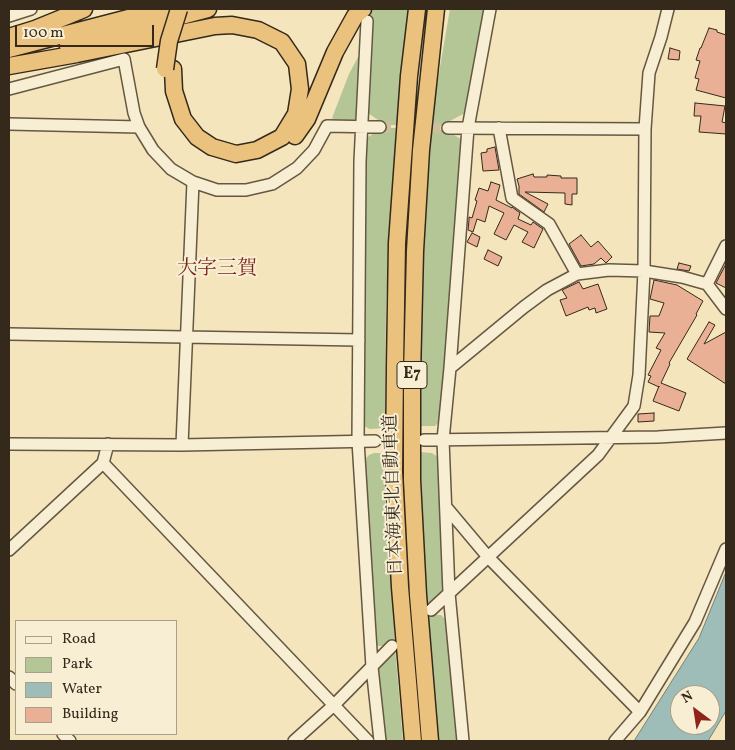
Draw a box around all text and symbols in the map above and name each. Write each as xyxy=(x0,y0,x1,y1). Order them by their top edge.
scale bar xyxy=(18,15,156,47)
text: 100 m xyxy=(23,23,63,44)
district label: 大字三賀 xyxy=(177,258,257,282)
road number: E7 xyxy=(397,362,427,388)
street label: 日本海東北自動車道 xyxy=(381,414,409,576)
legend xyxy=(15,620,178,735)
text: Road xyxy=(62,629,96,650)
text: Park xyxy=(62,654,93,675)
text: Water xyxy=(62,679,102,700)
north arrow xyxy=(670,685,720,735)
text: N xyxy=(678,687,697,708)
text: Building xyxy=(62,704,118,725)

